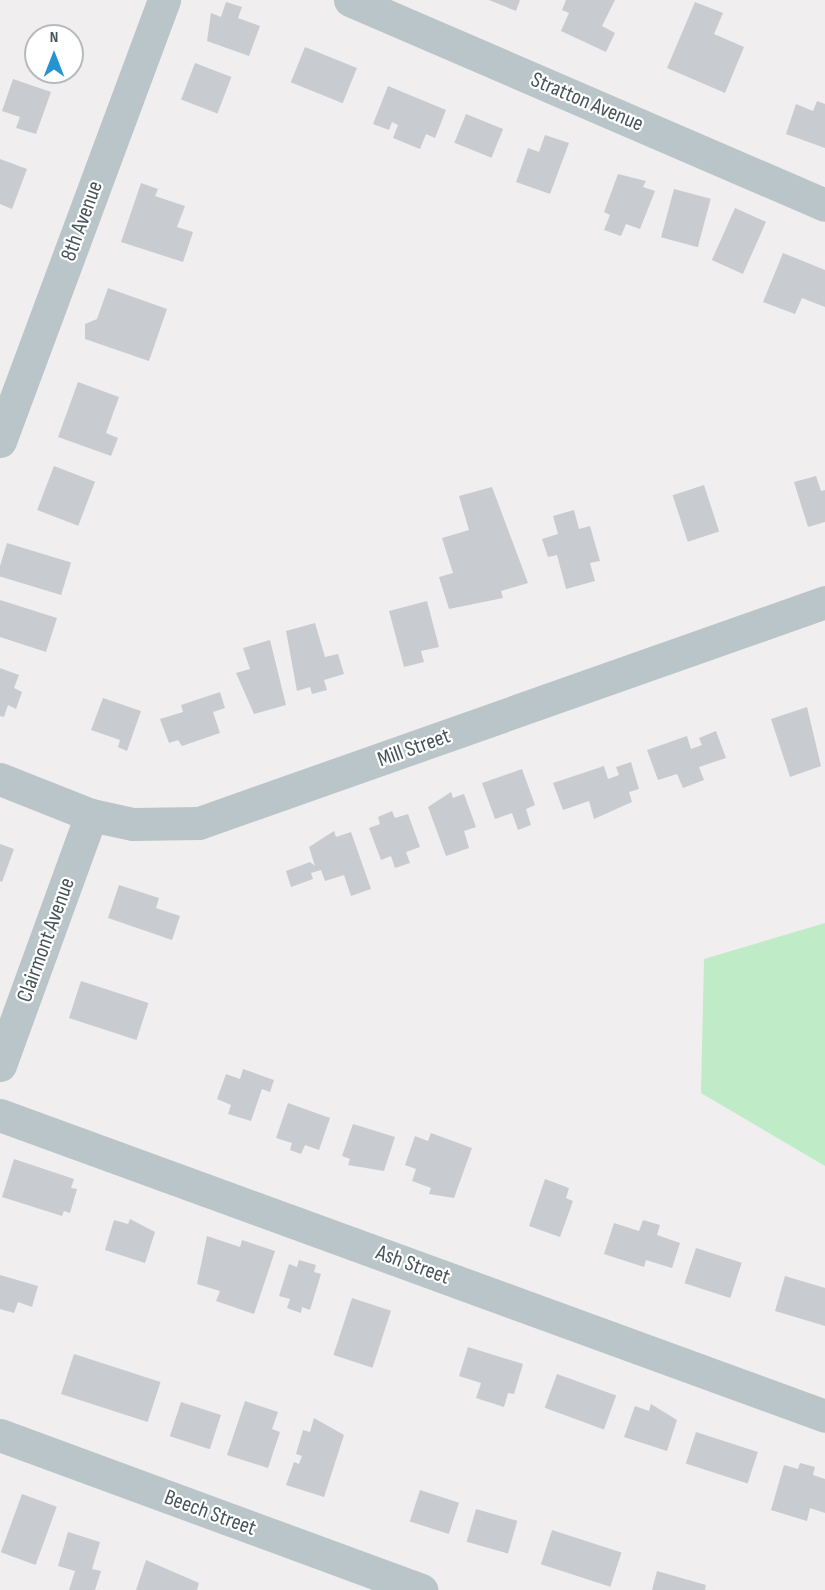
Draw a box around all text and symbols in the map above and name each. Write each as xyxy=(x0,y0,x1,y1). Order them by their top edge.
north arrow xyxy=(24,24,84,84)
text: N xyxy=(50,28,58,47)
street label: Stratton Avenue xyxy=(527,66,647,138)
street label: 8th Avenue xyxy=(55,177,109,265)
street label: Mill Street xyxy=(374,723,454,773)
street label: Clairmont Avenue xyxy=(11,874,81,1006)
street label: Ash Street xyxy=(372,1239,454,1291)
street label: Beech Street xyxy=(161,1484,259,1542)

